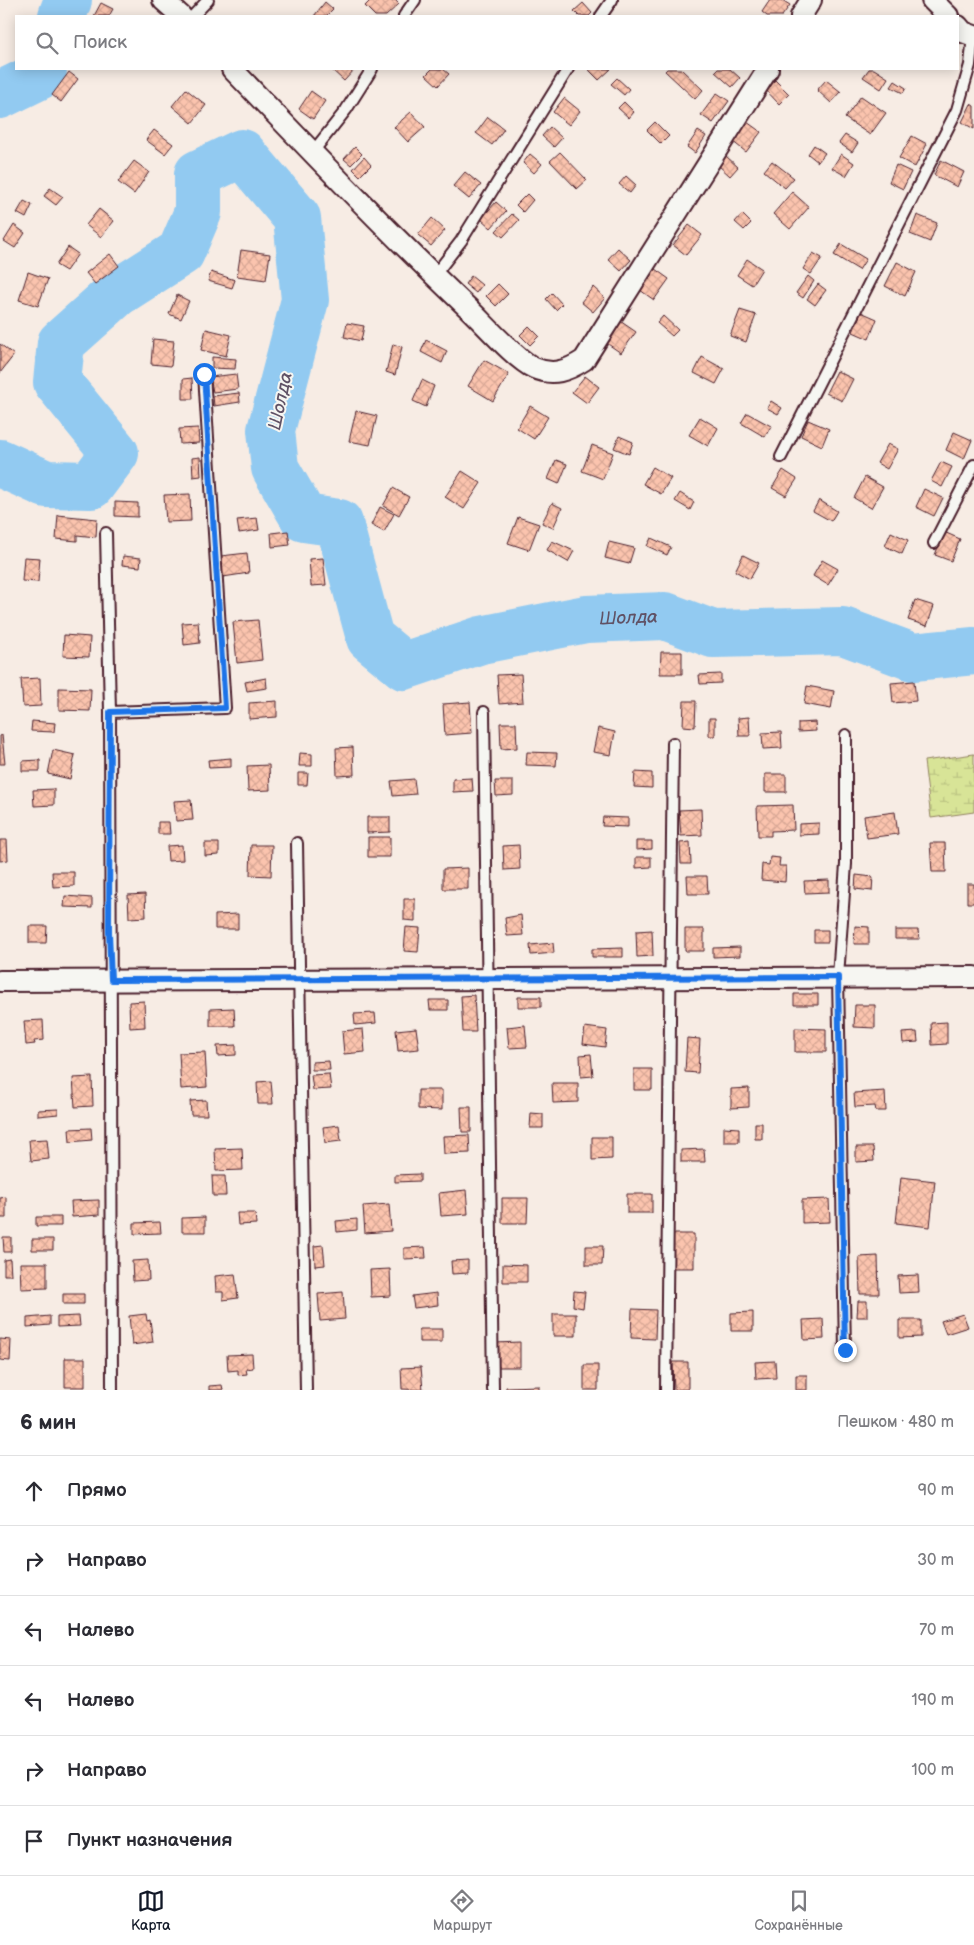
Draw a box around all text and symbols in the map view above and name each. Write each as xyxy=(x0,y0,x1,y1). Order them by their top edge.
search box xyxy=(15,15,959,70)
icon: search xyxy=(33,29,61,57)
text: Поиск xyxy=(73,31,127,54)
route start xyxy=(193,363,216,386)
water label: Шолда xyxy=(264,370,297,432)
water label: Шолда xyxy=(599,606,658,629)
route end xyxy=(834,1339,857,1362)
text: 6 мин xyxy=(20,1410,76,1435)
text: Пешком · 480 m xyxy=(837,1413,954,1432)
icon: ahead xyxy=(20,1477,48,1505)
text: Прямо xyxy=(67,1479,127,1502)
text: 90 m xyxy=(918,1481,954,1500)
icon: right xyxy=(20,1547,48,1575)
text: Направо xyxy=(67,1549,147,1572)
text: 30 m xyxy=(917,1551,954,1570)
icon: left xyxy=(20,1617,48,1645)
text: Налево xyxy=(67,1619,134,1642)
text: 70 m xyxy=(919,1621,954,1640)
icon: left xyxy=(20,1687,48,1715)
text: Налево xyxy=(67,1689,134,1712)
text: 190 m xyxy=(912,1691,954,1710)
icon: right xyxy=(20,1757,48,1785)
text: Направо xyxy=(67,1759,147,1782)
text: 100 m xyxy=(911,1761,954,1780)
icon: arrive xyxy=(20,1827,48,1855)
text: Пункт назначения xyxy=(67,1829,232,1852)
tab: Карта xyxy=(131,1887,171,1934)
tab: Маршрут xyxy=(433,1887,492,1934)
tab: Сохранённые xyxy=(754,1887,843,1934)

